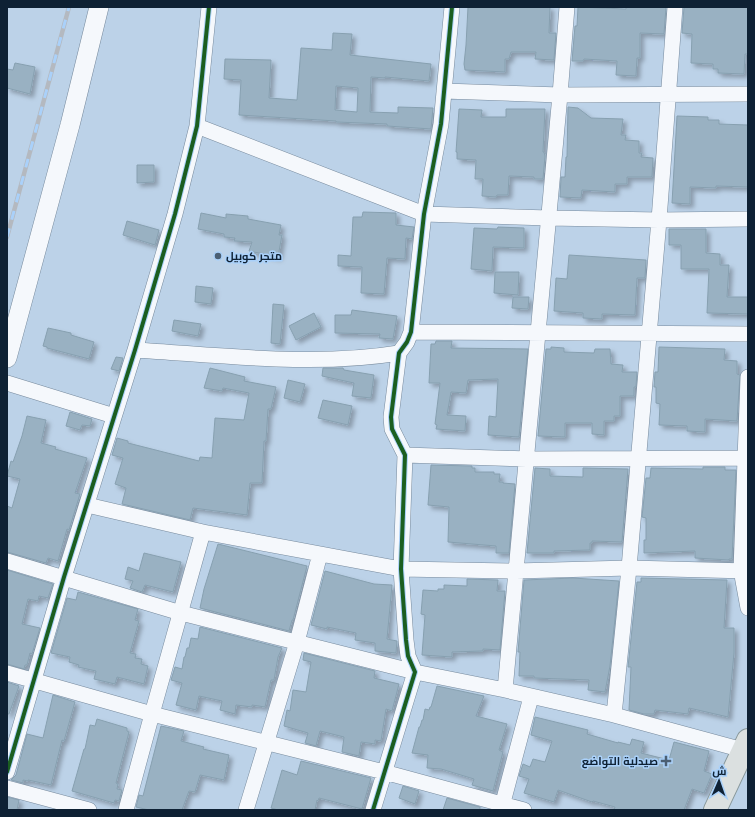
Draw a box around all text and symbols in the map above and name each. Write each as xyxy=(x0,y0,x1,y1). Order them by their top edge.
place label: متجر كوبيل xyxy=(226,249,282,264)
marker: متجر كوبيل xyxy=(213,251,223,261)
place label: صيدلية التواضع xyxy=(582,754,658,769)
marker: صيدلية التواضع xyxy=(661,756,671,766)
north arrow xyxy=(699,761,739,801)
text: ش xyxy=(712,764,727,778)

